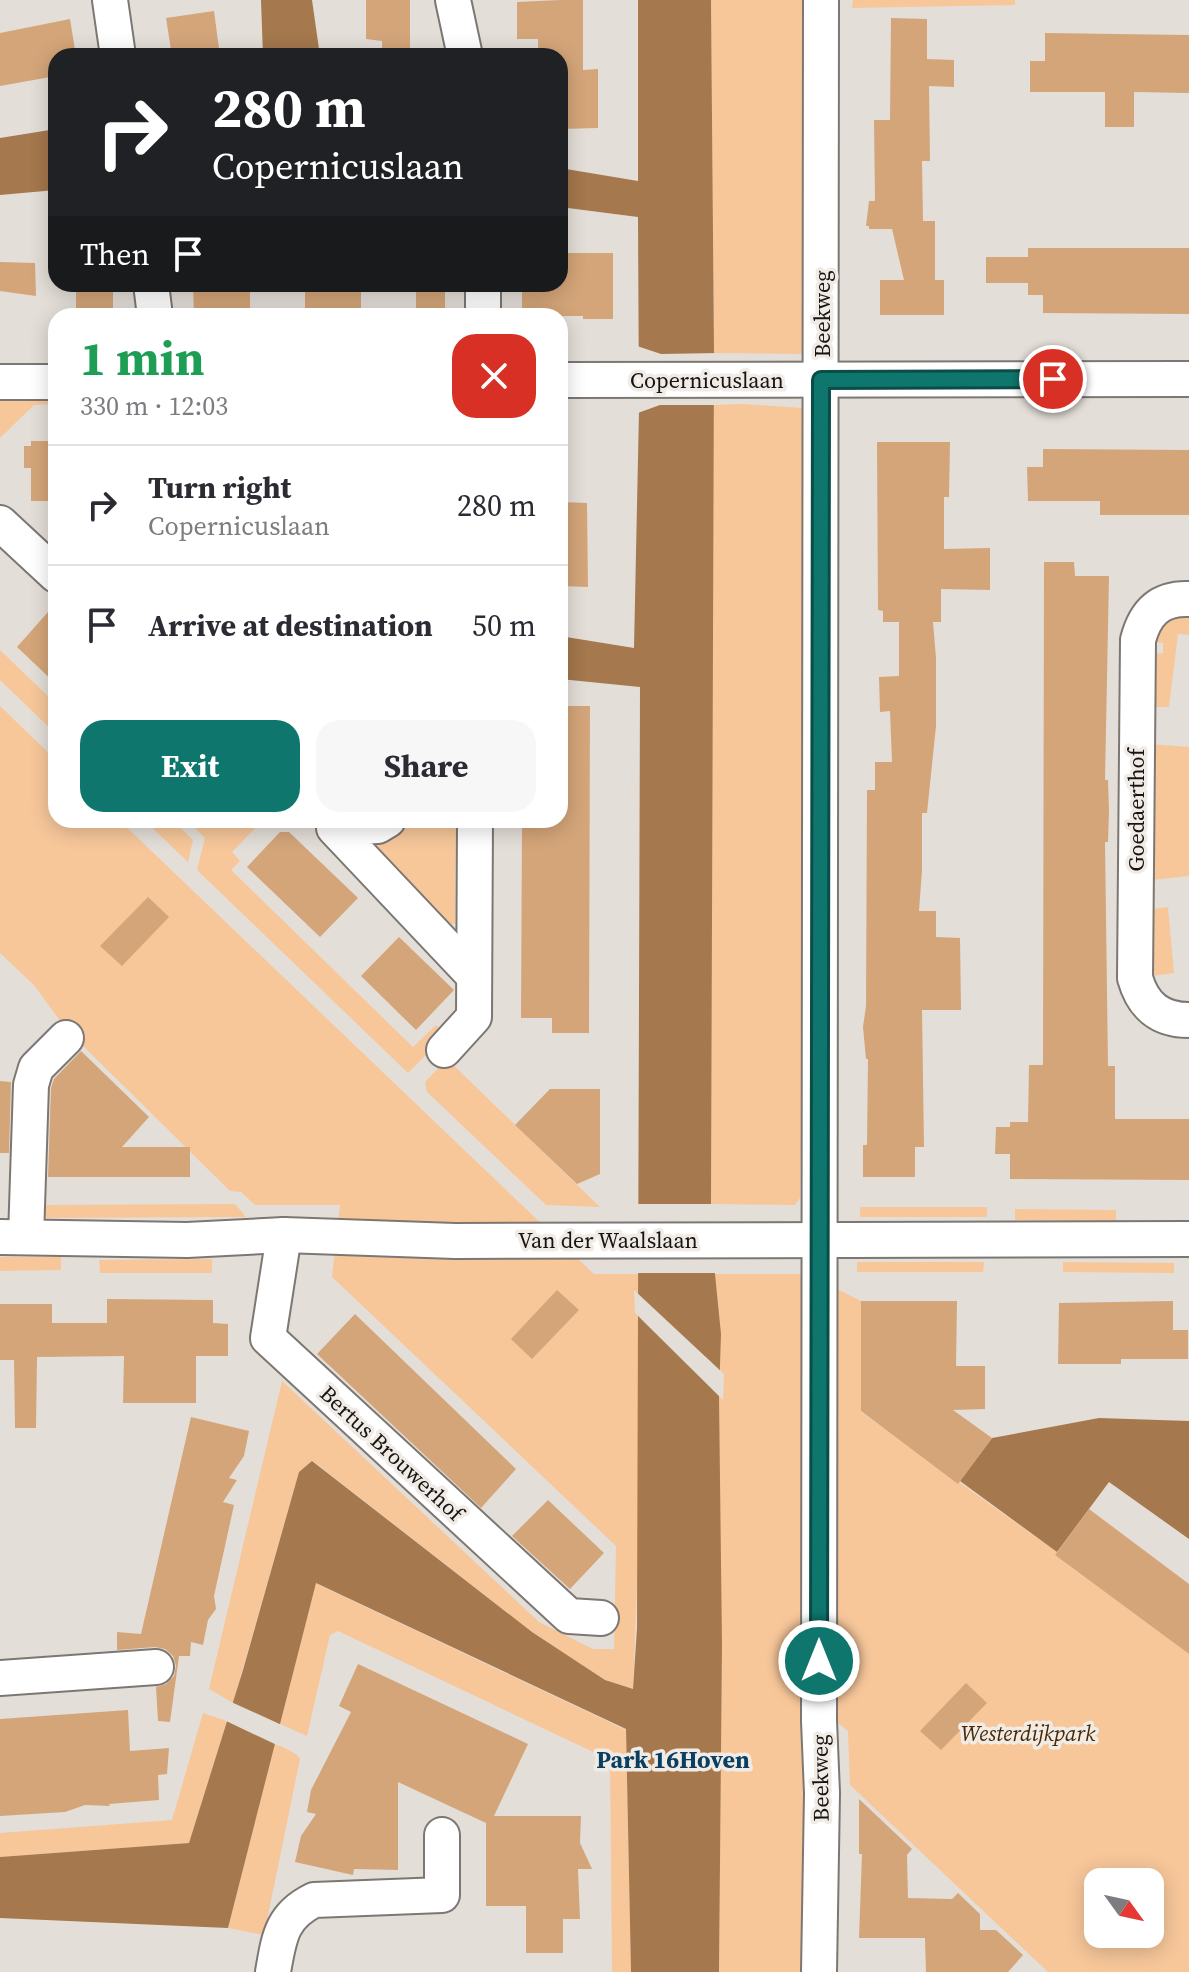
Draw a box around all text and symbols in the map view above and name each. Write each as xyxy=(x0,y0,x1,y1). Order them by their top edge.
text: 280 m xyxy=(212,69,366,146)
icon: right xyxy=(80,80,184,184)
text: Copernicuslaan xyxy=(212,142,464,191)
icon: arrive xyxy=(166,232,210,276)
text: Then xyxy=(80,234,150,275)
street label: Beekweg xyxy=(807,270,837,358)
text: 1 min xyxy=(80,325,205,391)
button: close xyxy=(452,334,536,418)
pin xyxy=(1019,345,1087,413)
icon: arrive xyxy=(1031,357,1075,401)
street label: Copernicuslaan xyxy=(630,365,784,395)
text: 330 m · 12:03 xyxy=(80,388,228,424)
text: Turn right xyxy=(148,467,291,508)
icon: right xyxy=(80,483,124,527)
text: 280 m xyxy=(457,485,536,526)
text: Copernicuslaan xyxy=(148,508,330,544)
icon: arrive xyxy=(80,603,124,647)
text: Arrive at destination xyxy=(148,605,433,646)
text: 50 m xyxy=(472,605,536,646)
button: Exit xyxy=(80,720,300,812)
button: Share xyxy=(316,720,536,812)
street label: Goedaerthof xyxy=(1121,746,1151,871)
street label: Van der Waalslaan xyxy=(518,1225,698,1255)
street label: Bertus Brouwerhof xyxy=(314,1378,472,1529)
position arrow xyxy=(777,1619,861,1703)
park label: Westerdijkpark xyxy=(961,1718,1096,1748)
street label: Beekweg xyxy=(804,1734,836,1822)
district label: Park 16Hoven xyxy=(596,1743,750,1776)
north arrow xyxy=(1084,1868,1164,1948)
map controls xyxy=(1084,1868,1164,1948)

